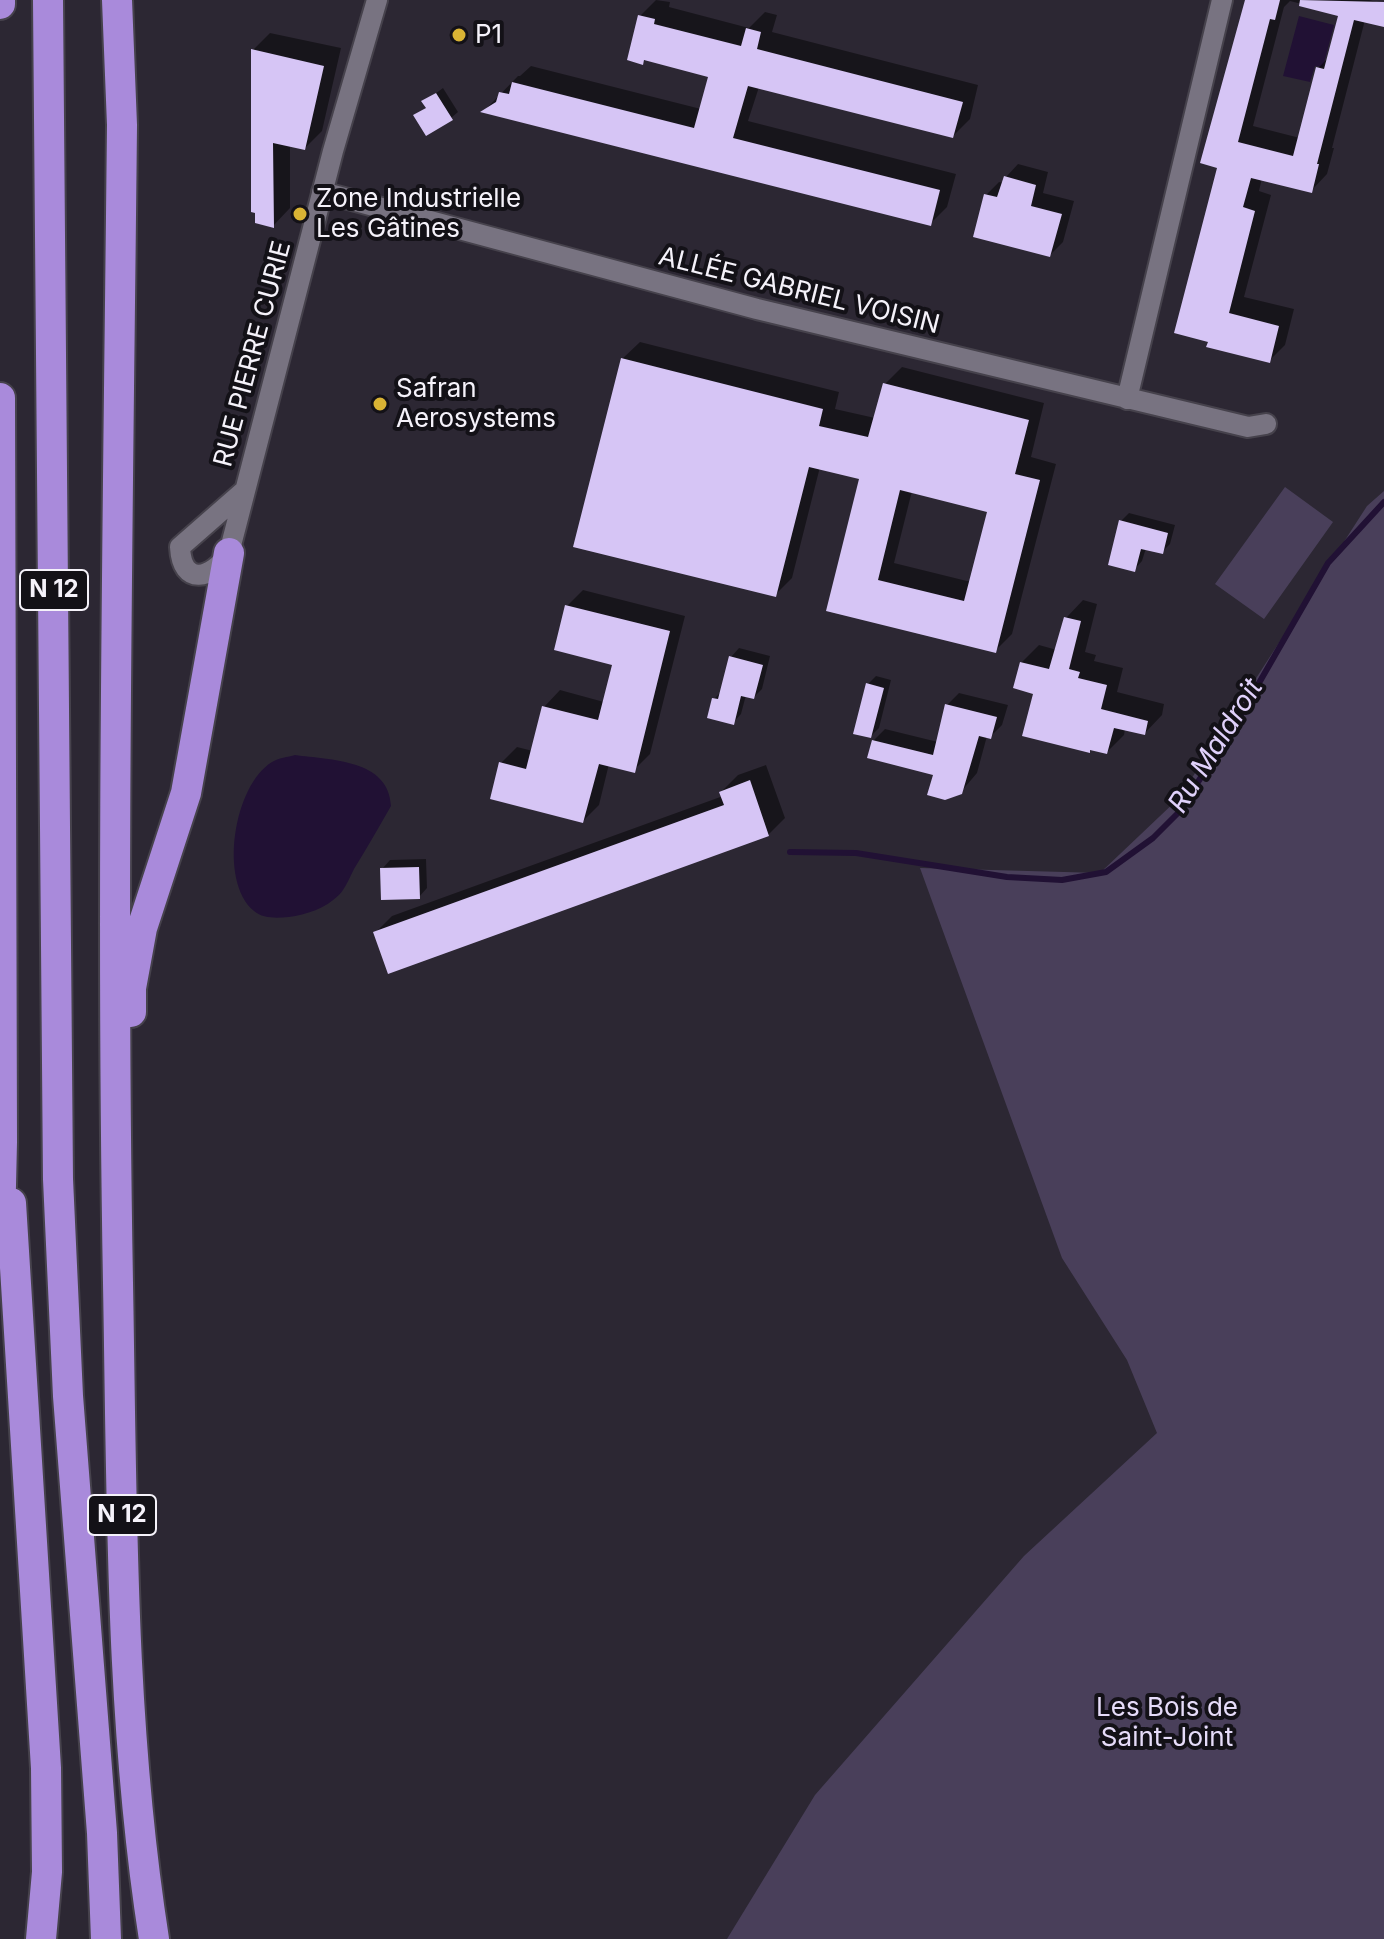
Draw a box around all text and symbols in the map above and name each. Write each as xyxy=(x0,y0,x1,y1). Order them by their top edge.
place label: P1 xyxy=(475,19,502,51)
marker: P1 xyxy=(450,26,468,44)
place label: Zone Industrielle Les Gâtines xyxy=(316,183,521,244)
marker: Zone Industrielle Les Gâtines xyxy=(291,205,309,223)
street label: RUE PIERRE CURIE xyxy=(208,238,298,470)
street label: ALLÉE GABRIEL VOISIN xyxy=(655,241,943,341)
place label: Safran Aerosystems xyxy=(396,373,556,434)
marker: Safran Aerosystems xyxy=(371,395,389,413)
road number: N 12 xyxy=(20,570,88,610)
water label: Ru Maldroit xyxy=(1162,673,1270,819)
road number: N 12 xyxy=(88,1495,156,1535)
park label: Les Bois de Saint-Joint xyxy=(1096,1692,1238,1754)

